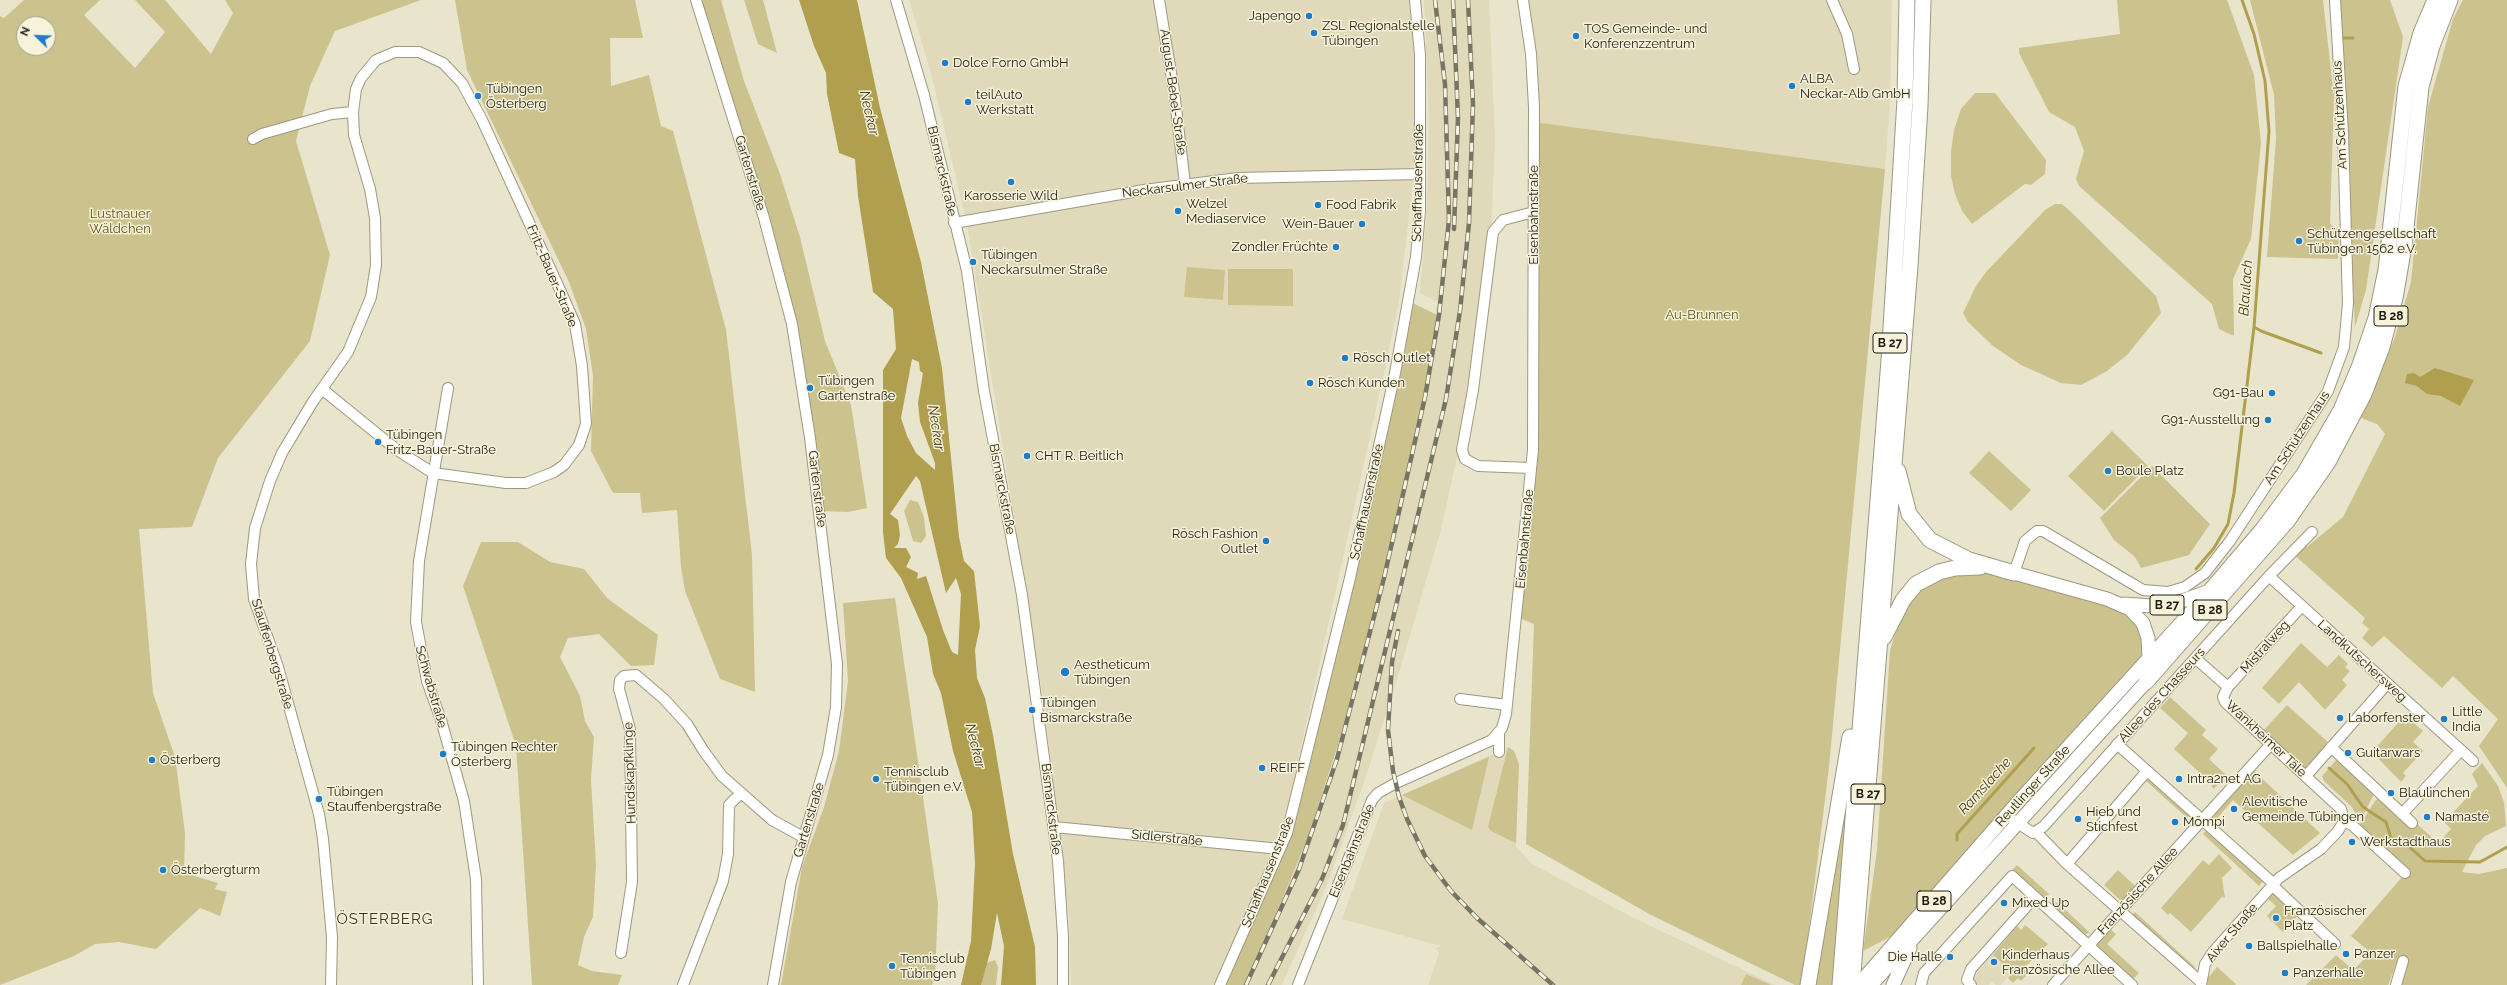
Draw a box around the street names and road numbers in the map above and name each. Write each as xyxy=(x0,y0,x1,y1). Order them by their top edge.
street label: August-Bebel-Straße xyxy=(1156,28,1190,156)
street label: Am Schützenhaus xyxy=(2329,60,2351,170)
street label: Bismarckstraße xyxy=(924,124,960,218)
street label: Schaffhausenstraße xyxy=(1409,124,1427,242)
street label: Gartenstraße xyxy=(731,134,769,212)
street label: Eisenbahnstraße xyxy=(1526,165,1542,265)
street label: Neckarsulmer Straße xyxy=(1121,171,1249,201)
street label: Fritz-Bauer-Straße xyxy=(523,222,581,330)
road number: B 28 xyxy=(2374,306,2408,326)
road number: B 27 xyxy=(1873,333,1907,353)
street label: Am Schützenhaus xyxy=(2261,388,2333,488)
street label: Bismarckstraße xyxy=(986,442,1018,536)
street label: Schaffhausenstraße xyxy=(1347,443,1387,561)
street label: Gartenstraße xyxy=(805,450,829,528)
street label: Eisenbahnstraße xyxy=(1513,489,1537,589)
road number: B 27 xyxy=(2150,595,2184,615)
street label: Stauffenbergstraße xyxy=(248,597,296,711)
road number: B 28 xyxy=(2193,600,2227,620)
street label: Mistralweg xyxy=(2237,617,2293,677)
street label: Landkutschersweg xyxy=(2314,617,2410,705)
street label: Schwabstraße xyxy=(412,644,450,730)
street label: Allee des Chasseurs xyxy=(2115,644,2209,746)
street label: Wankheimer Täle xyxy=(2222,698,2310,780)
street label: Hundskapfklinge xyxy=(620,722,640,824)
street label: Reutlinger Straße xyxy=(1992,742,2074,830)
street label: Bismarckstraße xyxy=(1038,762,1064,856)
street label: Gartenstraße xyxy=(790,781,828,859)
road number: B 27 xyxy=(1851,784,1885,804)
street label: Eisenbahnstraße xyxy=(1326,802,1378,900)
street label: Schaffhausenstraße xyxy=(1239,814,1297,930)
street label: Sidlerstraße xyxy=(1131,827,1203,849)
street label: Französische Allee xyxy=(2095,844,2181,938)
road number: B 28 xyxy=(1917,891,1951,911)
street label: Aixer Straße xyxy=(2203,900,2261,966)

